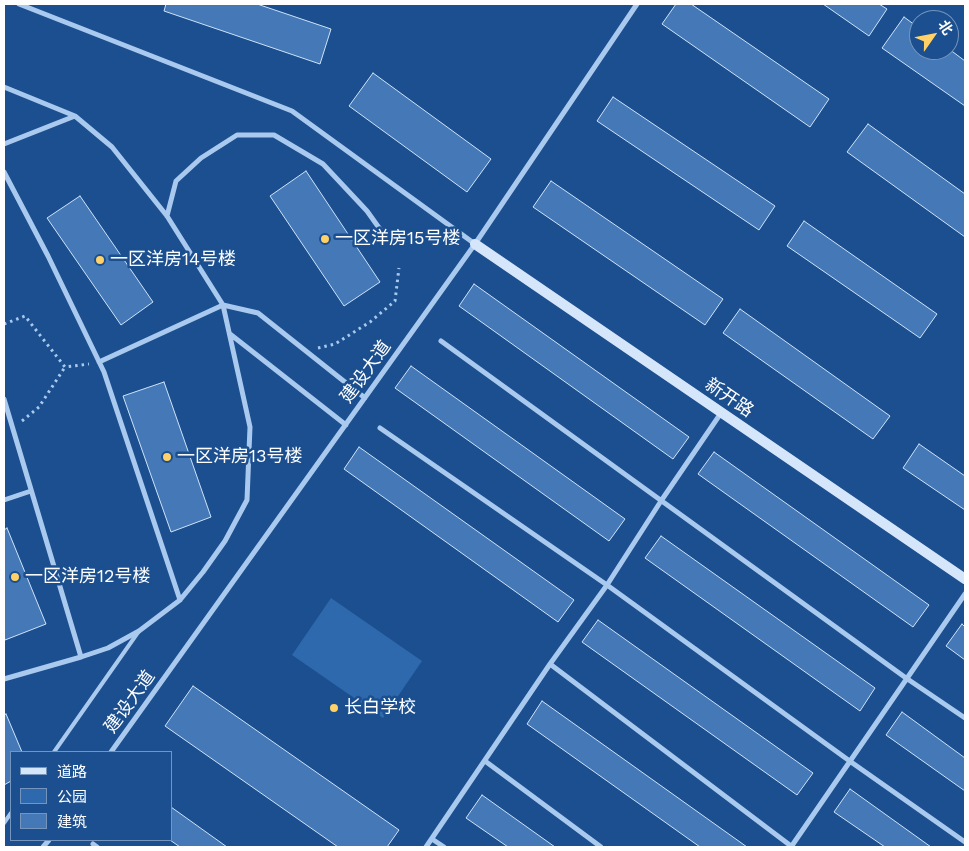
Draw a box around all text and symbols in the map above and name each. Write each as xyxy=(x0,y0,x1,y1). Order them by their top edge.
north arrow xyxy=(909,10,959,60)
text: 北 xyxy=(935,17,956,38)
place label: 一区洋房15号楼 xyxy=(335,228,460,250)
marker: 一区洋房15号楼 xyxy=(319,233,331,245)
place label: 一区洋房14号楼 xyxy=(110,249,236,271)
marker: 一区洋房14号楼 xyxy=(94,254,106,266)
street label: 建设大道 xyxy=(336,337,396,407)
street label: 新开路 xyxy=(701,374,757,422)
place label: 一区洋房13号楼 xyxy=(177,446,303,468)
marker: 一区洋房13号楼 xyxy=(161,451,173,463)
place label: 一区洋房12号楼 xyxy=(25,566,151,588)
marker: 一区洋房12号楼 xyxy=(9,571,21,583)
street label: 建设大道 xyxy=(100,667,160,737)
place label: 长白学校 xyxy=(344,697,416,719)
marker: 长白学校 xyxy=(328,702,340,714)
legend xyxy=(10,751,172,841)
text: 道路 xyxy=(57,763,87,781)
text: 公园 xyxy=(57,788,87,806)
text: 建筑 xyxy=(57,813,87,831)

